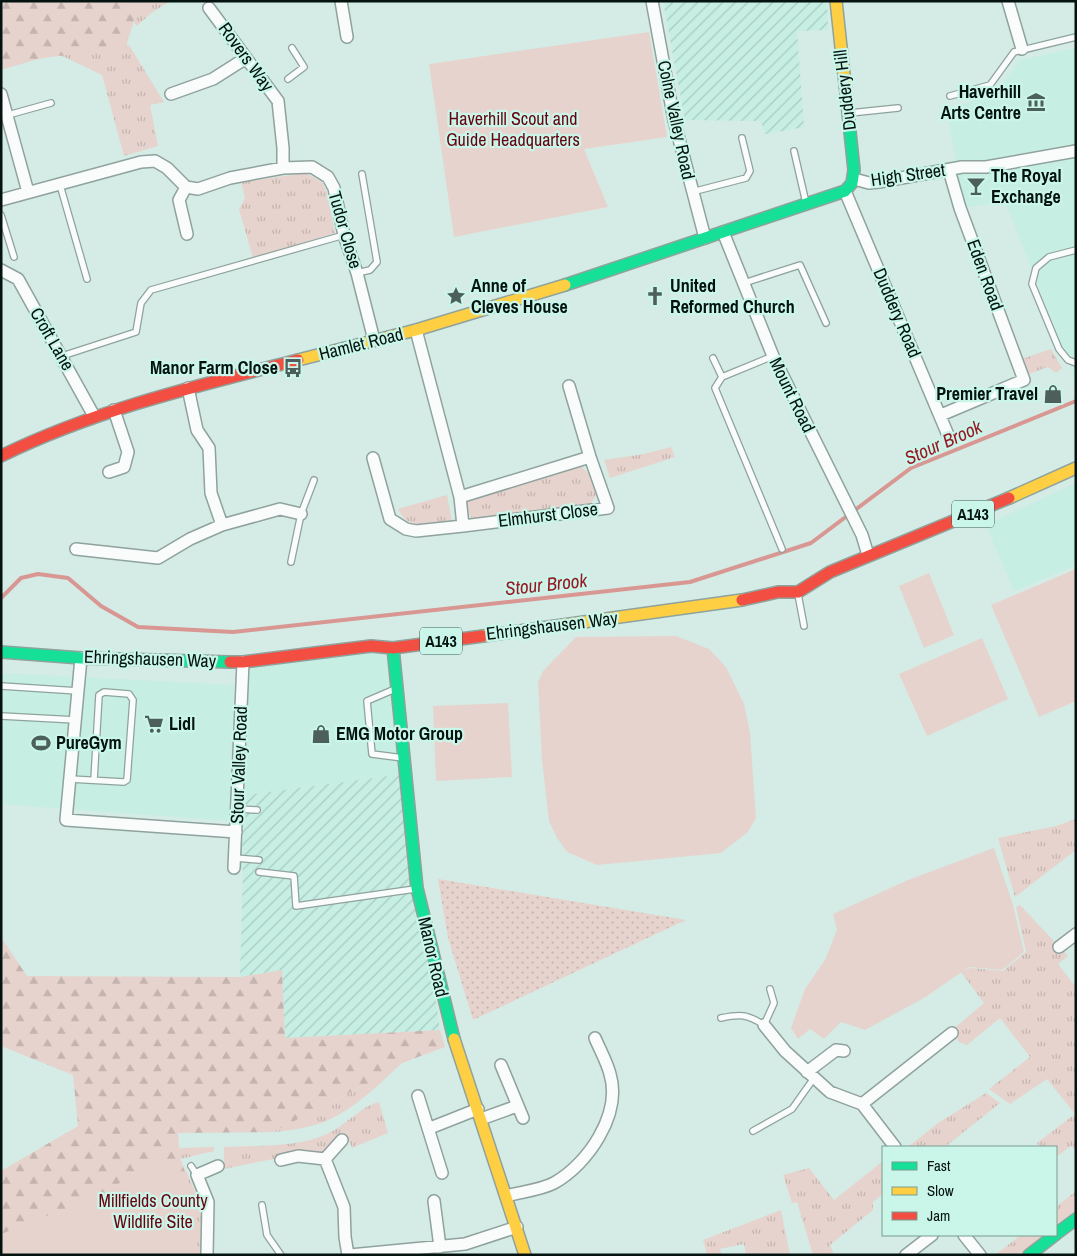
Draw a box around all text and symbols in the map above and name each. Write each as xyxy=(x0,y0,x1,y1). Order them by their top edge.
street label: Rovers Way xyxy=(213,17,280,97)
street label: Duddery Hill xyxy=(827,48,862,132)
street label: Colne Valley Road xyxy=(652,58,701,182)
place label: Haverhill Arts Centre xyxy=(941,79,1021,125)
museum icon: Haverhill Arts Centre xyxy=(1025,91,1047,113)
park label: Haverhill Scout and Guide Headquarters xyxy=(446,106,580,152)
street label: High Street xyxy=(869,157,947,192)
place label: The Royal Exchange xyxy=(991,163,1062,209)
bar icon: The Royal Exchange xyxy=(965,175,987,197)
street label: Tudor Close xyxy=(323,188,368,271)
street label: Eden Road xyxy=(961,236,1010,314)
street label: Duddery Road xyxy=(867,264,928,361)
place label: Anne of Cleves House xyxy=(471,273,568,319)
place label: United Reformed Church xyxy=(670,273,795,319)
place icon: Anne of Cleves House xyxy=(445,285,467,307)
church icon: United Reformed Church xyxy=(644,285,666,307)
street label: Croft Lane xyxy=(24,303,80,375)
street label: Hamlet Road xyxy=(316,321,406,366)
street label: Mount Road xyxy=(764,353,821,436)
place label: Manor Farm Close xyxy=(150,355,278,380)
bus stop icon: Manor Farm Close xyxy=(282,357,304,379)
place label: Premier Travel xyxy=(936,381,1038,406)
shop icon: Premier Travel xyxy=(1042,383,1064,405)
water label: Stour Brook xyxy=(900,413,987,471)
street label: Elmhurst Close xyxy=(497,496,599,533)
road number: A143 xyxy=(952,500,994,528)
water label: Stour Brook xyxy=(504,567,589,601)
street label: Ehringshausen Way xyxy=(485,605,620,646)
road number: A143 xyxy=(420,627,462,654)
street label: Ehringshausen Way xyxy=(83,644,217,673)
street label: Stour Valley Road xyxy=(224,706,253,824)
place label: Lidl xyxy=(169,711,195,736)
supermarket icon: Lidl xyxy=(143,713,165,735)
place label: EMG Motor Group xyxy=(336,721,463,746)
shop icon: EMG Motor Group xyxy=(310,723,332,745)
place label: PureGym xyxy=(56,730,122,755)
sports icon: PureGym xyxy=(30,732,52,754)
street label: Manor Road xyxy=(412,915,455,999)
legend xyxy=(882,1146,1057,1236)
text: Fast xyxy=(927,1155,951,1176)
text: Slow xyxy=(927,1180,954,1201)
park label: Millfields County Wildlife Site xyxy=(98,1188,208,1234)
text: Jam xyxy=(927,1205,950,1226)

